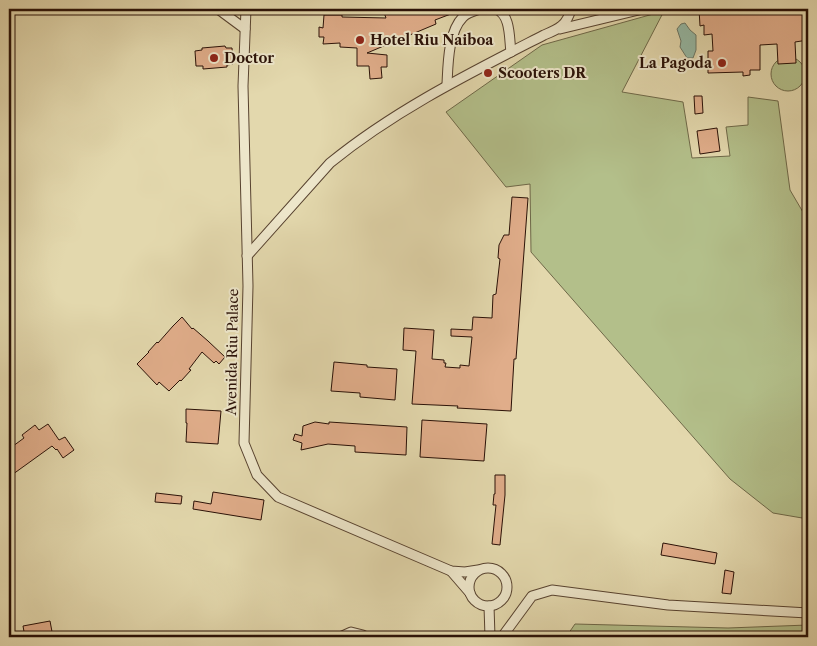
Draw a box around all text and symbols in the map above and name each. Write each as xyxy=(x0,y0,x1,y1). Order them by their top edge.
place label: Hotel Riu Naiboa xyxy=(370,31,494,49)
marker: Hotel Riu Naiboa xyxy=(354,34,366,46)
place label: Doctor xyxy=(224,49,274,67)
marker: Doctor xyxy=(208,52,220,64)
place label: La Pagoda xyxy=(639,54,713,72)
marker: La Pagoda xyxy=(716,57,728,69)
place label: Scooters DR xyxy=(498,64,587,82)
marker: Scooters DR xyxy=(482,67,494,79)
street label: Avenida Riu Palace xyxy=(222,288,242,417)

